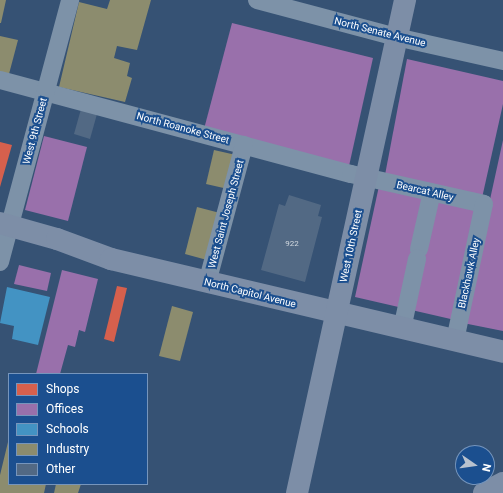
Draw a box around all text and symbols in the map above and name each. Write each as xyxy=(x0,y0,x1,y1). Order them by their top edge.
street label: North Senate Avenue xyxy=(333,15,427,49)
street label: West 9th Street xyxy=(20,97,50,165)
street label: North Roanoke Street xyxy=(135,110,231,146)
street label: West Saint Joseph Street xyxy=(206,159,246,269)
street label: Bearcat Alley xyxy=(395,179,455,203)
street label: West 10th Street xyxy=(337,209,365,283)
street label: Blackhawk Alley xyxy=(456,237,482,309)
house number: 922 xyxy=(285,239,299,249)
street label: North Capitol Avenue xyxy=(203,276,297,310)
legend xyxy=(8,373,148,485)
text: Shops xyxy=(46,382,80,396)
text: Offices xyxy=(46,402,83,416)
text: Schools xyxy=(46,422,89,436)
text: Industry xyxy=(46,442,89,456)
north arrow xyxy=(455,445,495,485)
text: Other xyxy=(46,462,75,476)
text: N xyxy=(479,462,493,473)

